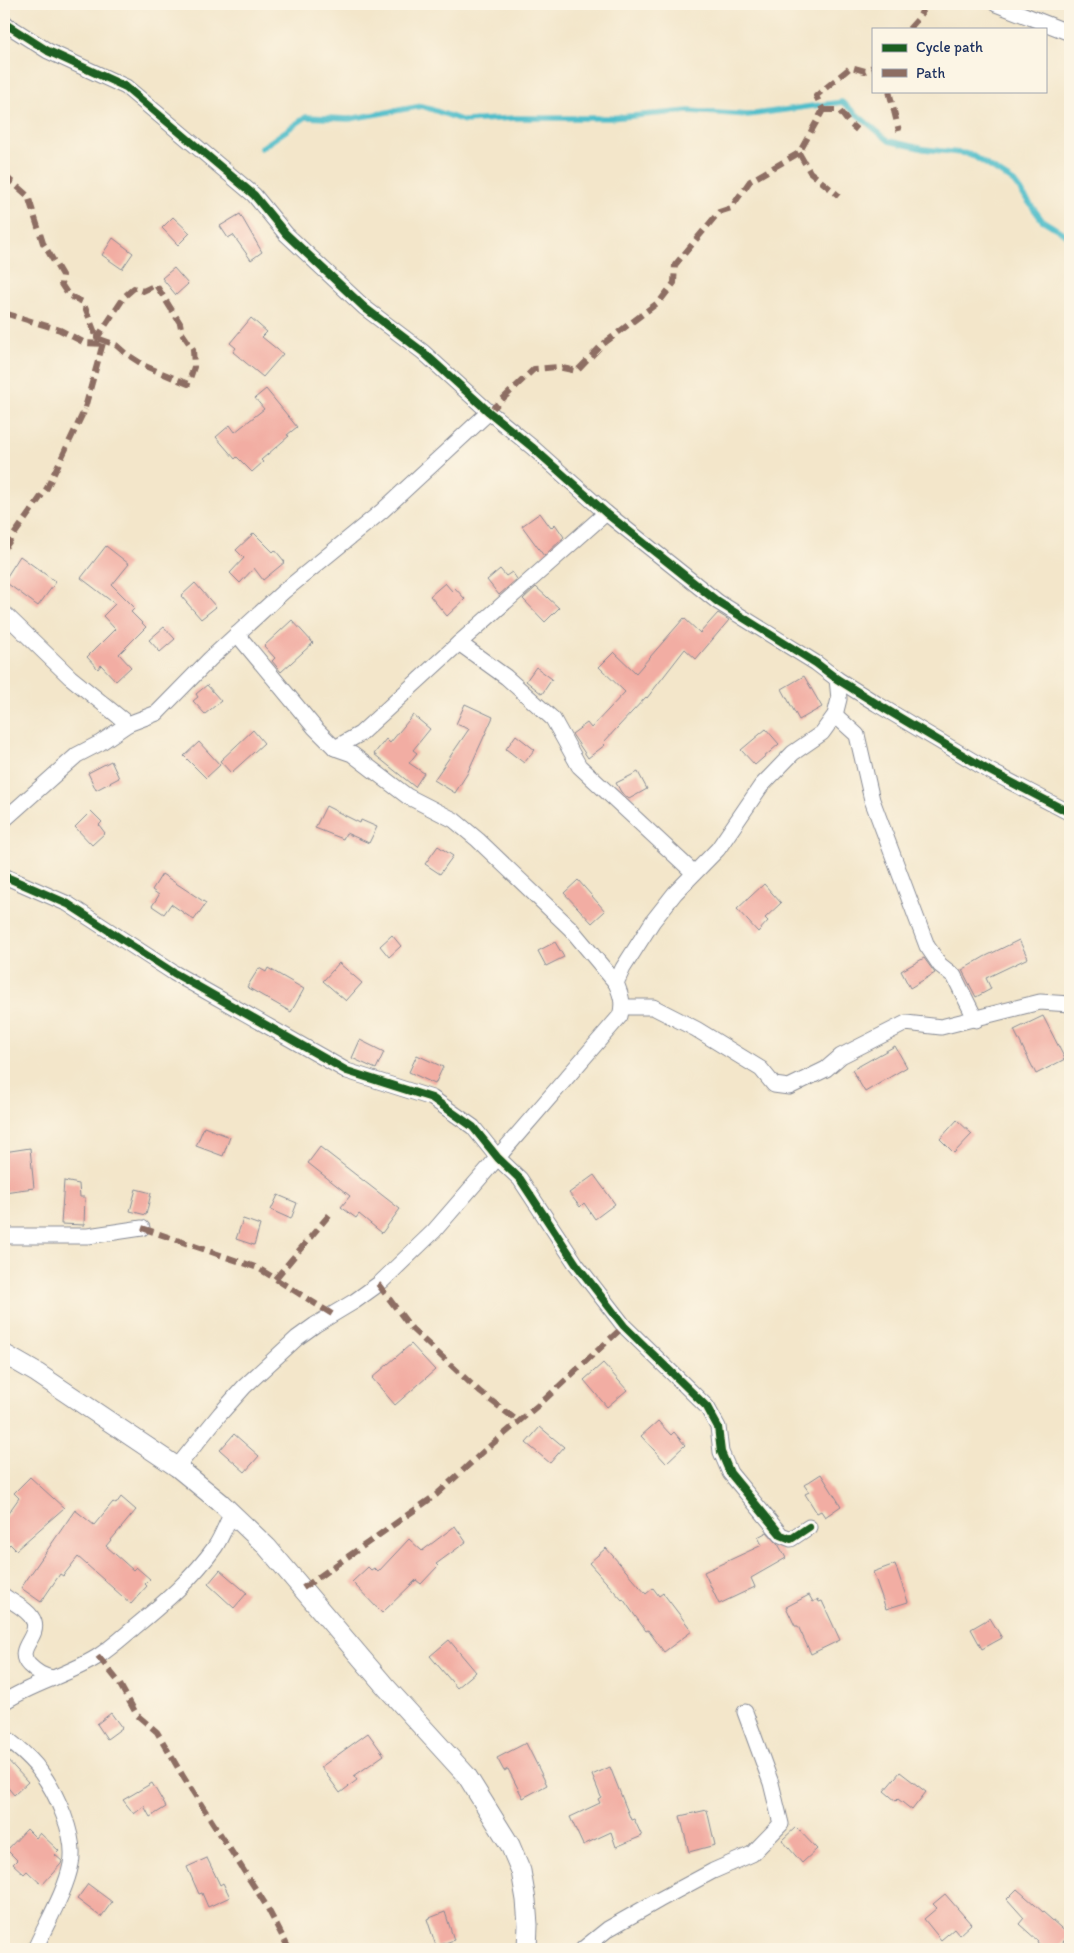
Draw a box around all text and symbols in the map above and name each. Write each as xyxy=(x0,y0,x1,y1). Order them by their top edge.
legend xyxy=(872,28,1046,92)
text: Cycle path xyxy=(916,38,983,56)
text: Path xyxy=(916,64,945,82)

